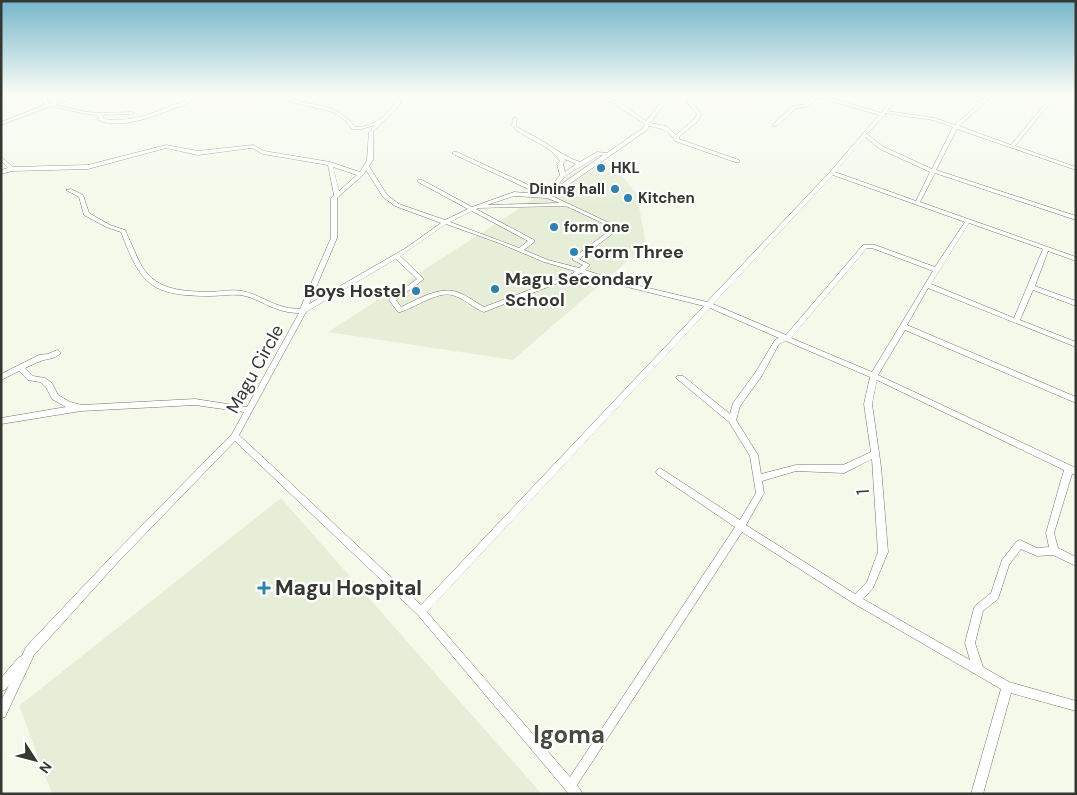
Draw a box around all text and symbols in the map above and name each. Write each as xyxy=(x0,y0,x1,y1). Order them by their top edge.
place label: HKL xyxy=(611,158,640,178)
marker: HKL xyxy=(595,162,607,174)
place label: Dining hall xyxy=(529,179,605,199)
marker: Dining hall xyxy=(609,183,621,195)
place label: Kitchen xyxy=(638,188,695,208)
marker: Kitchen xyxy=(622,192,634,204)
place label: form one xyxy=(564,217,630,237)
marker: form one xyxy=(548,221,560,233)
place label: Form Three xyxy=(584,240,684,264)
marker: Form Three xyxy=(568,246,580,258)
place label: Magu Secondary School xyxy=(505,267,653,312)
place label: Boys Hostel xyxy=(304,279,406,303)
marker: Magu Secondary School xyxy=(489,283,501,295)
marker: Boys Hostel xyxy=(410,285,422,297)
street label: Magu Circle xyxy=(221,320,289,418)
street label: 1 xyxy=(851,488,875,496)
place label: Magu Hospital xyxy=(275,574,422,602)
marker: Magu Hospital xyxy=(257,581,271,595)
district label: Igoma xyxy=(533,719,605,750)
north arrow xyxy=(10,735,60,785)
text: N xyxy=(35,758,56,777)

